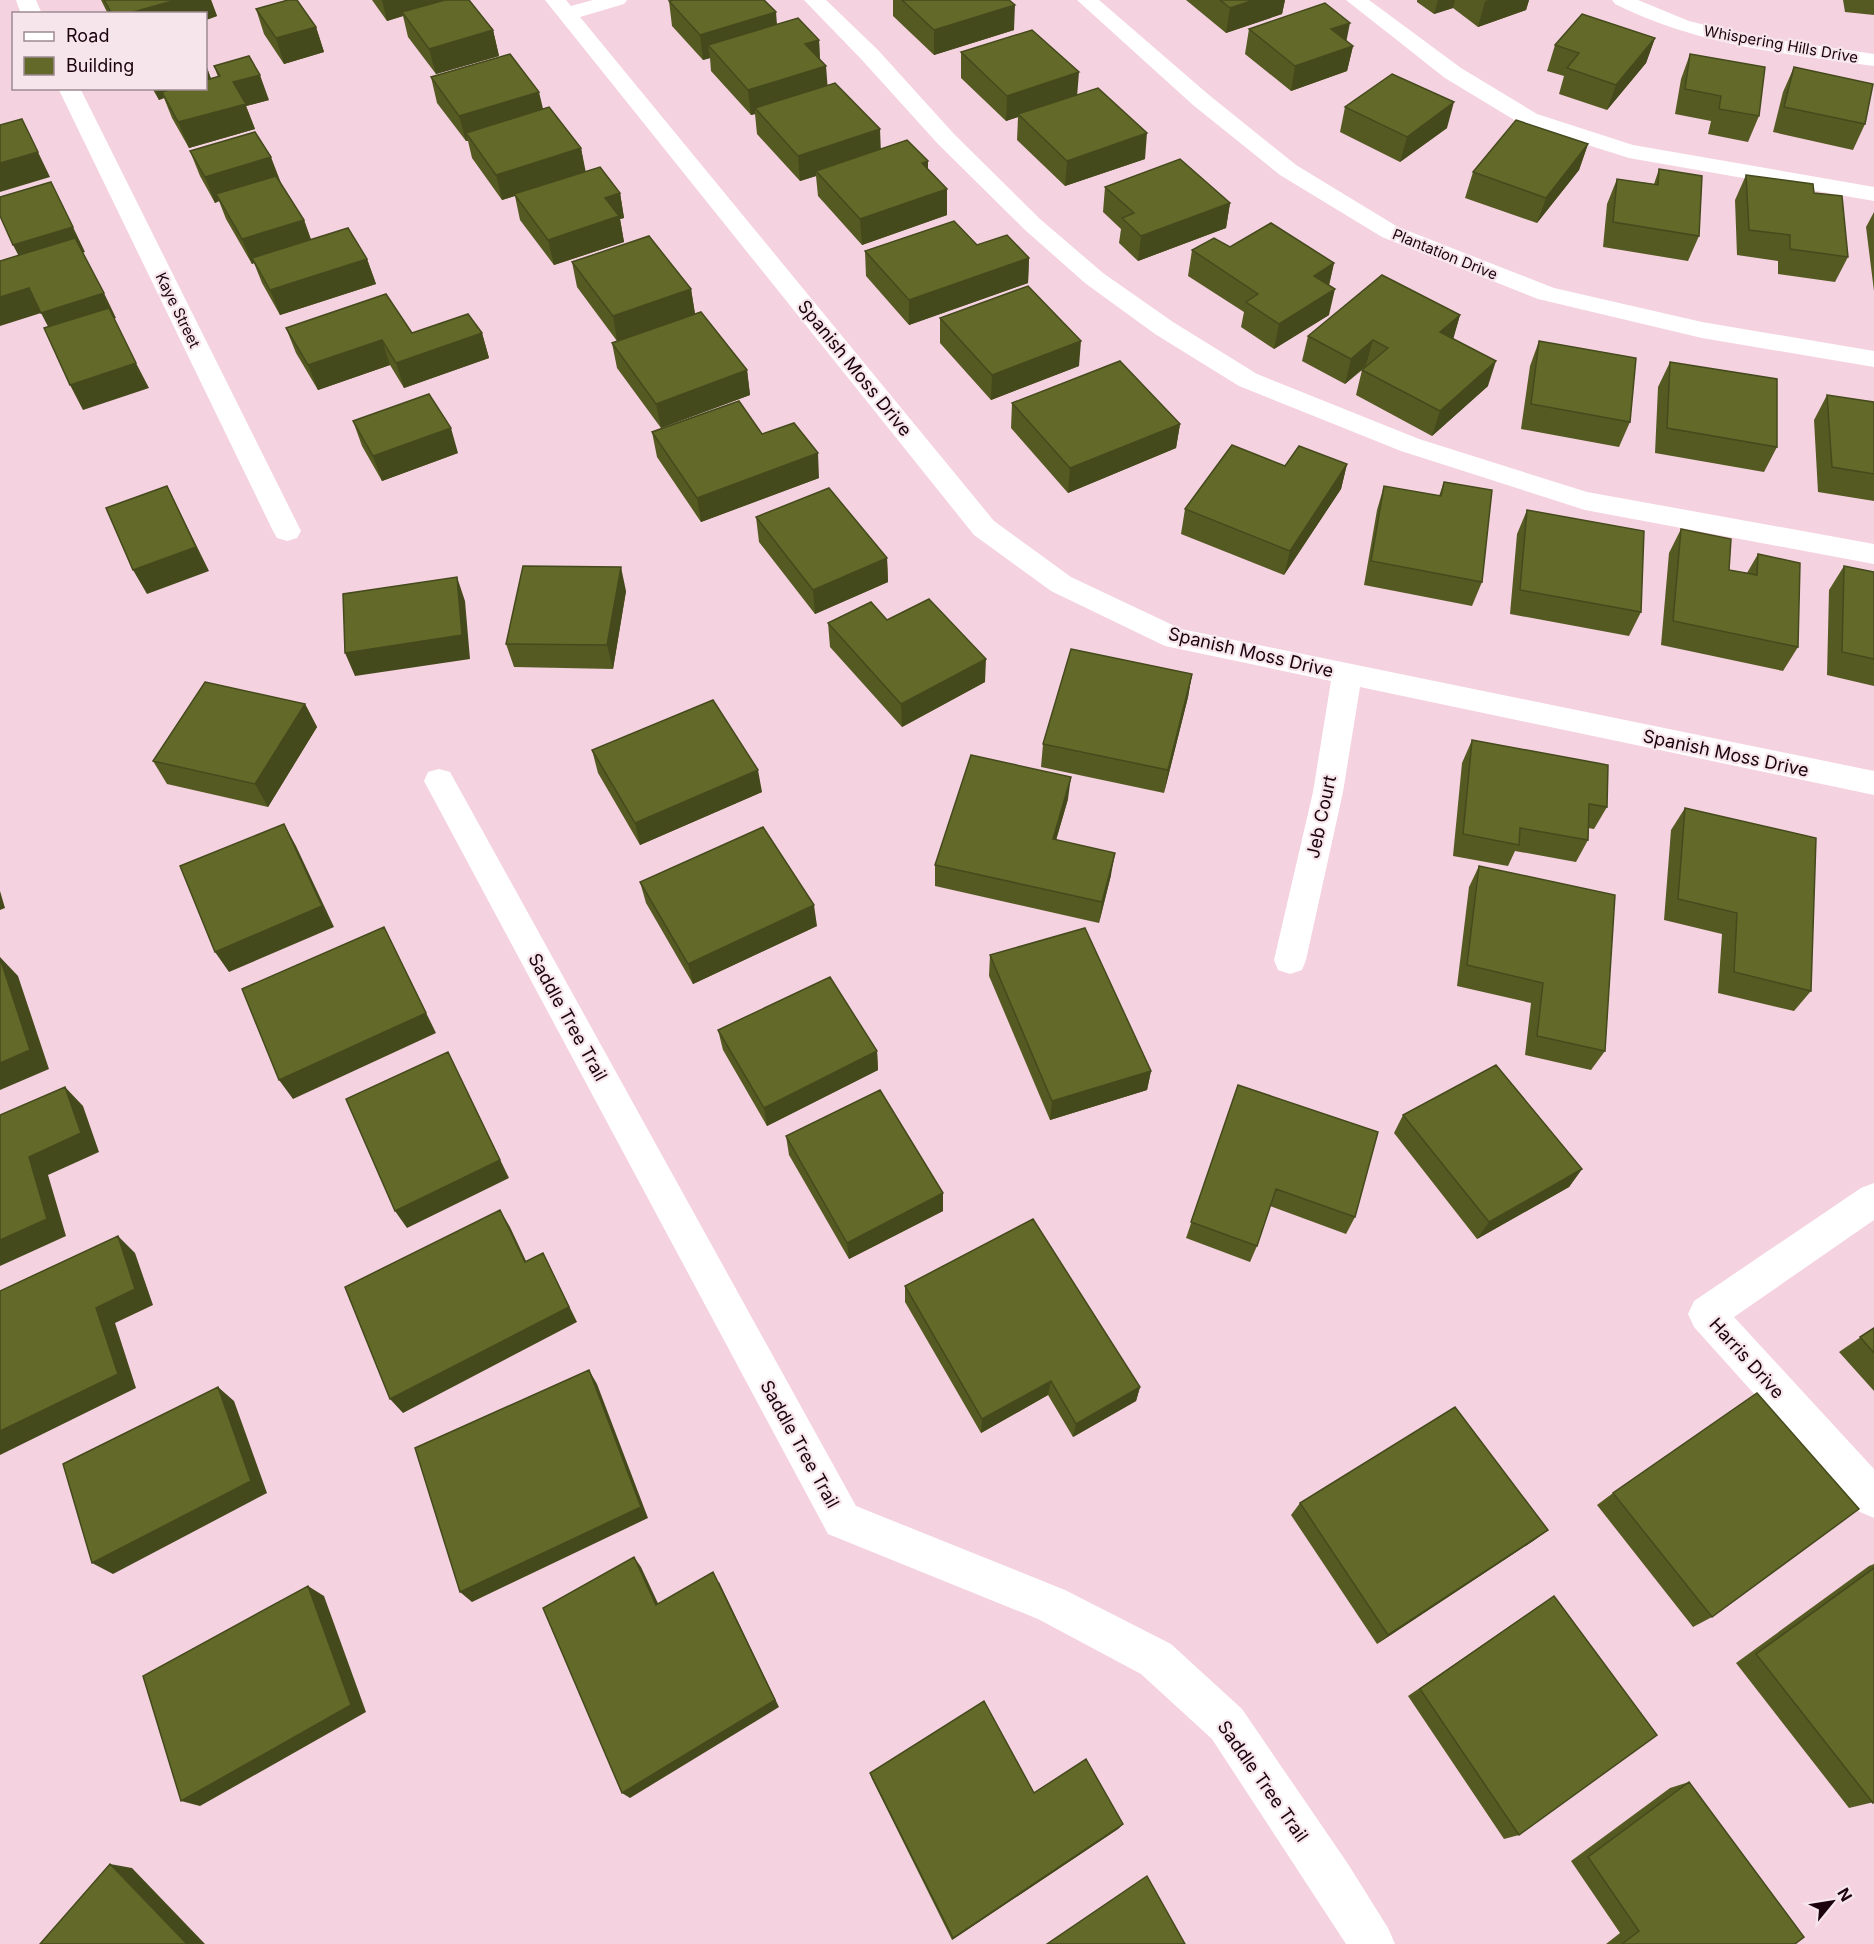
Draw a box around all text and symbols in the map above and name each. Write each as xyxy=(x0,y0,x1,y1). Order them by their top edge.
legend xyxy=(12,12,207,90)
street label: Whispering Hills Drive xyxy=(1702,21,1860,67)
text: Road xyxy=(66,25,109,46)
text: Building xyxy=(66,55,134,76)
street label: Plantation Drive xyxy=(1390,224,1500,284)
street label: Kaye Street xyxy=(152,269,204,351)
street label: Spanish Moss Drive xyxy=(794,296,916,440)
street label: Spanish Moss Drive xyxy=(1166,623,1336,681)
street label: Spanish Moss Drive xyxy=(1641,725,1811,781)
street label: Jeb Court xyxy=(1302,773,1340,860)
street label: Saddle Tree Trail xyxy=(524,949,612,1085)
street label: Harris Drive xyxy=(1705,1313,1789,1403)
street label: Saddle Tree Trail xyxy=(756,1376,844,1512)
street label: Saddle Tree Trail xyxy=(1213,1716,1313,1846)
north arrow xyxy=(1802,1872,1862,1932)
text: N xyxy=(1833,1884,1857,1905)

